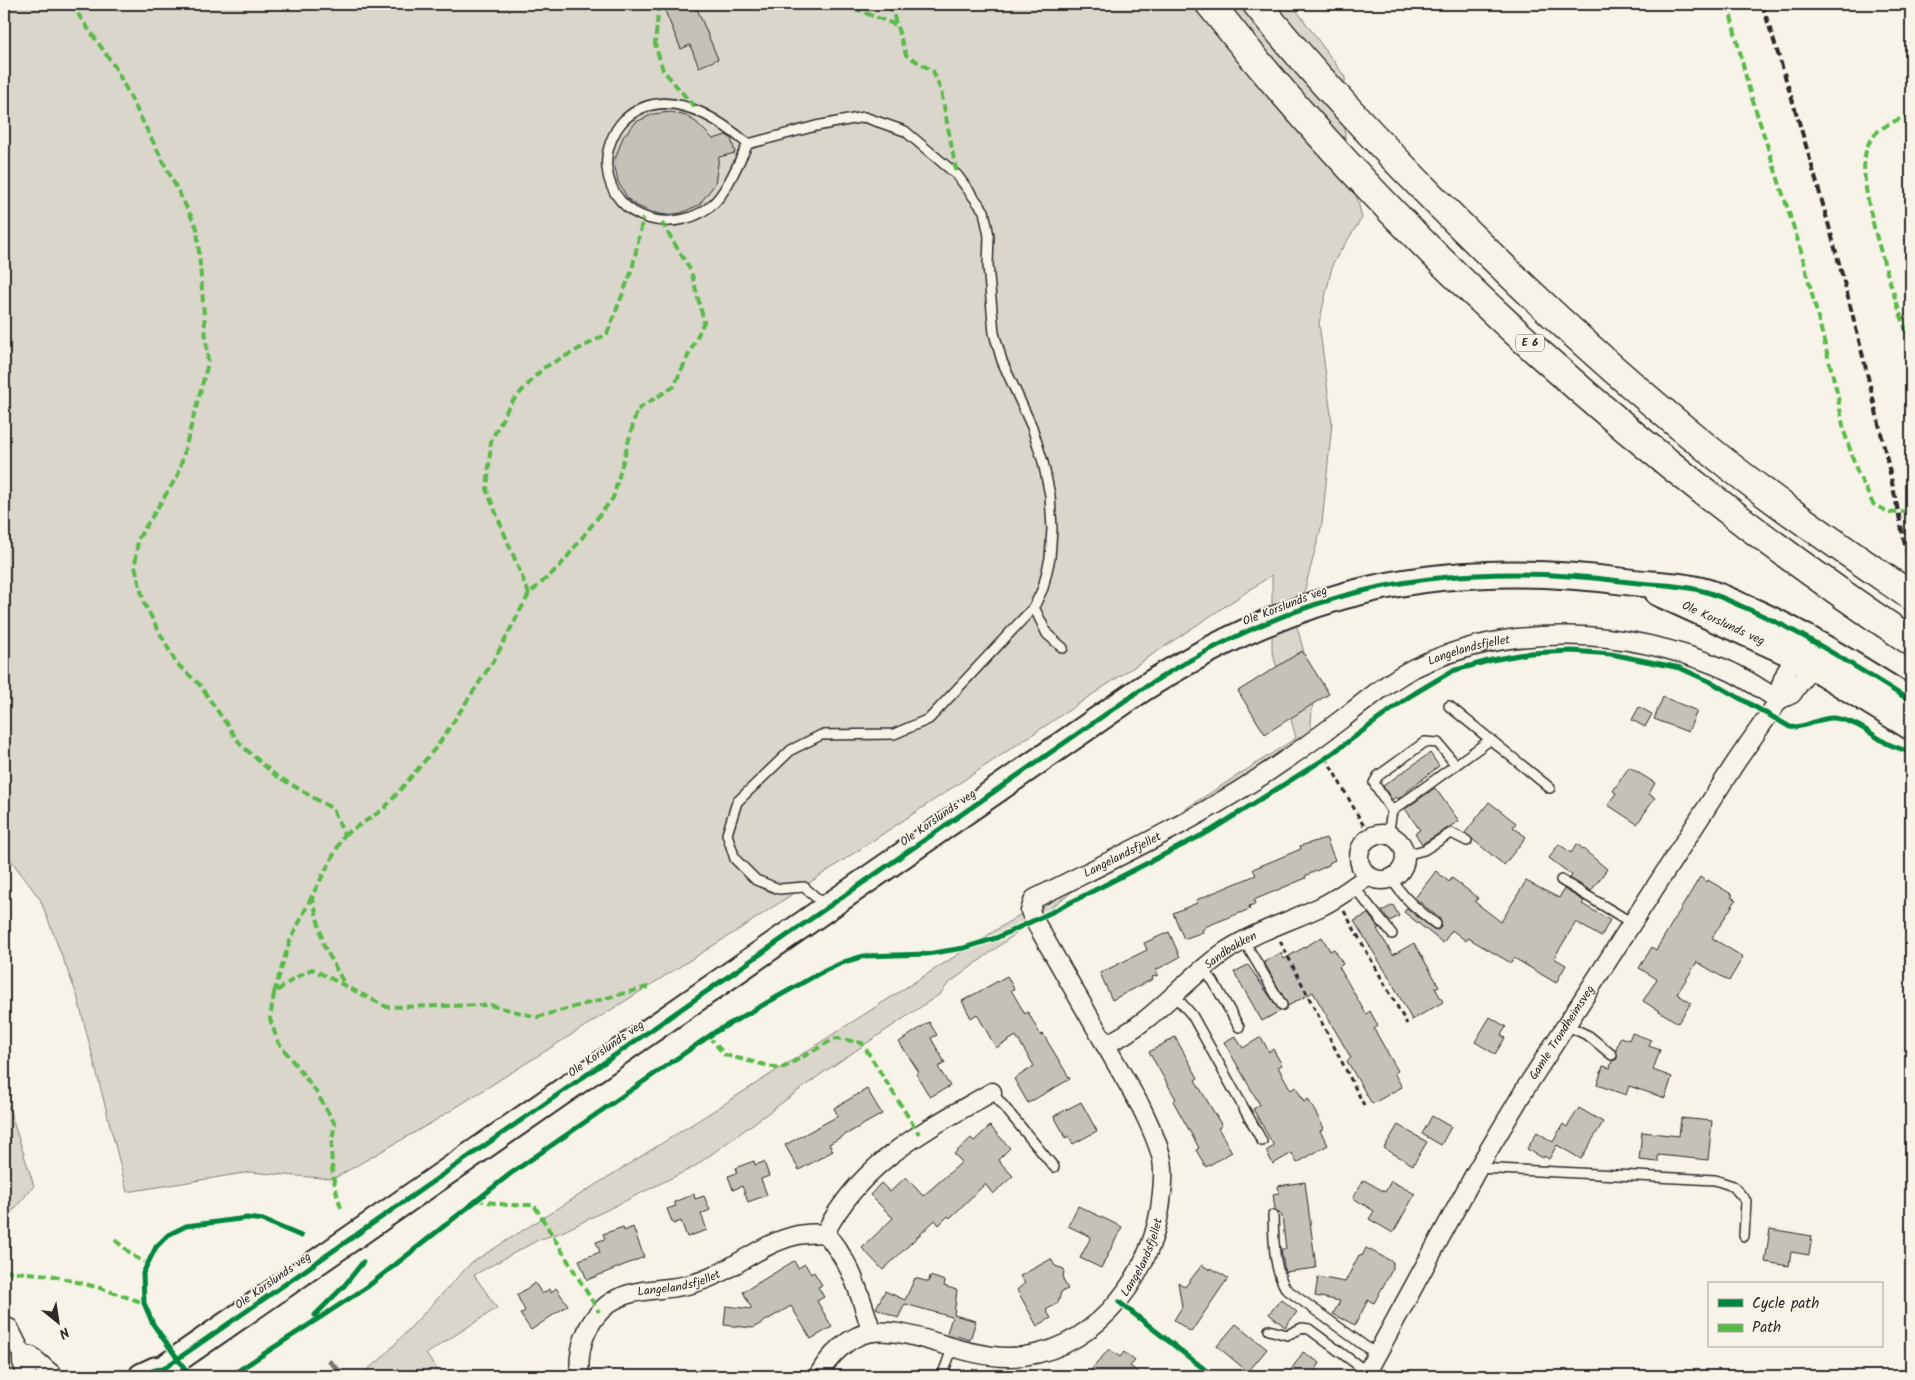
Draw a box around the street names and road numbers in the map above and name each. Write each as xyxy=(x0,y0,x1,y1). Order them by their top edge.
road number: E 6 xyxy=(1516,334,1544,352)
street label: Ole Korslunds veg xyxy=(1240,581,1330,631)
street label: Ole Korslunds veg xyxy=(1679,596,1768,650)
street label: Langelandsfjellet xyxy=(1425,630,1511,670)
street label: Ole Korslunds veg xyxy=(896,784,980,851)
street label: Langelandsfjellet xyxy=(1080,827,1165,882)
street label: Sandbakken xyxy=(1200,926,1260,974)
street label: Gamle Trondheimsveg xyxy=(1524,981,1599,1084)
street label: Ole Korslunds veg xyxy=(564,1015,648,1082)
street label: Langelandsfjellet xyxy=(1115,1216,1168,1300)
street label: Ole Korslunds veg xyxy=(231,1247,315,1314)
street label: Langelandsfjellet xyxy=(636,1264,724,1301)

